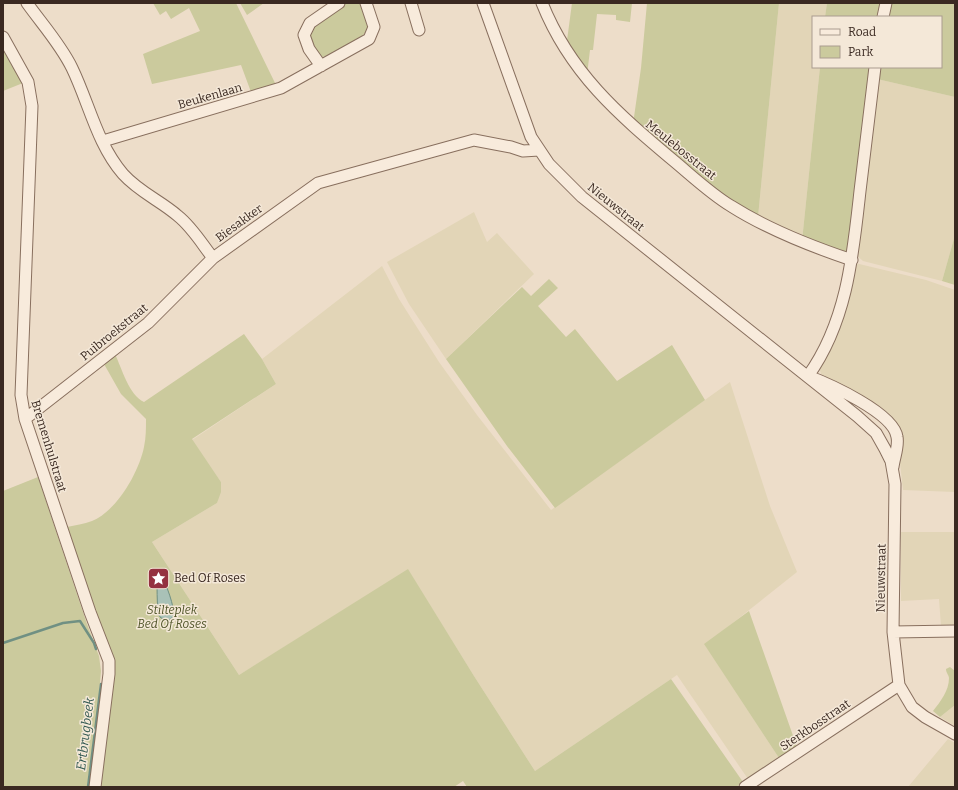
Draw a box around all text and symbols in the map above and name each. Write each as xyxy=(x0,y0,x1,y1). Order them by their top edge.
legend xyxy=(812,16,942,68)
text: Road xyxy=(848,25,876,39)
text: Park xyxy=(848,45,874,59)
street label: Beukenlaan xyxy=(176,80,244,112)
street label: Meulebosstraat xyxy=(643,117,720,183)
street label: Nieuwstraat xyxy=(585,180,648,234)
street label: Biesakker xyxy=(213,201,266,245)
street label: Puibroekstraat xyxy=(78,300,151,363)
street label: Bremenhulstraat xyxy=(28,398,70,494)
street label: Nieuwstraat xyxy=(873,543,889,612)
place icon: Bed Of Roses xyxy=(146,565,172,591)
place label: Bed Of Roses xyxy=(174,571,246,585)
park label: Stilteplek Bed Of Roses xyxy=(137,603,207,631)
water label: Ertbrugbeek xyxy=(73,696,97,771)
street label: Sterkbosstraat xyxy=(777,696,853,754)

